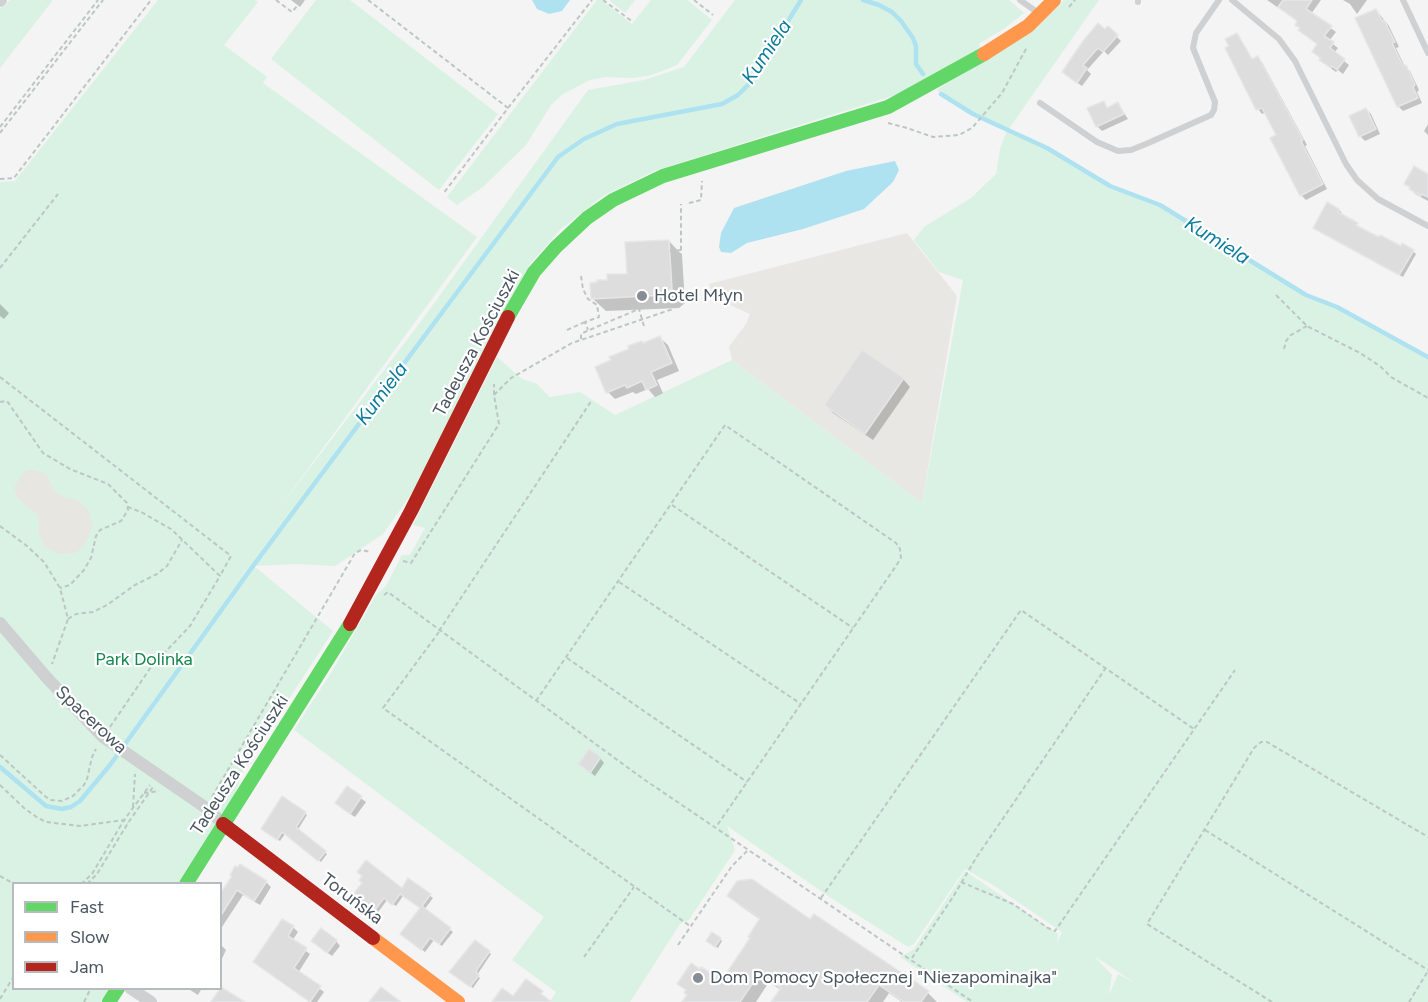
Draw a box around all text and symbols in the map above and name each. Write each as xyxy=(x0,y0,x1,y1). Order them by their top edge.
water label: Kumiela xyxy=(737,15,797,89)
water label: Kumiela xyxy=(1180,212,1254,270)
street label: Tadeusza Kościuszki xyxy=(429,266,525,420)
place label: Hotel Młyn xyxy=(654,285,743,307)
marker: Hotel Młyn xyxy=(635,289,649,303)
water label: Kumiela xyxy=(351,358,413,430)
park label: Park Dolinka xyxy=(95,649,193,671)
street label: Spacerowa xyxy=(51,681,131,759)
street label: Tadeusza Kościuszki xyxy=(187,691,293,839)
street label: Toruńska xyxy=(317,869,387,929)
legend xyxy=(12,882,222,990)
text: Fast xyxy=(70,896,104,918)
text: Slow xyxy=(70,926,109,948)
text: Jam xyxy=(70,956,104,978)
place label: Dom Pomocy Społecznej "Niezapominajka" xyxy=(710,967,1057,989)
marker: Dom Pomocy Społecznej "Niezapominajka" xyxy=(691,971,705,985)

